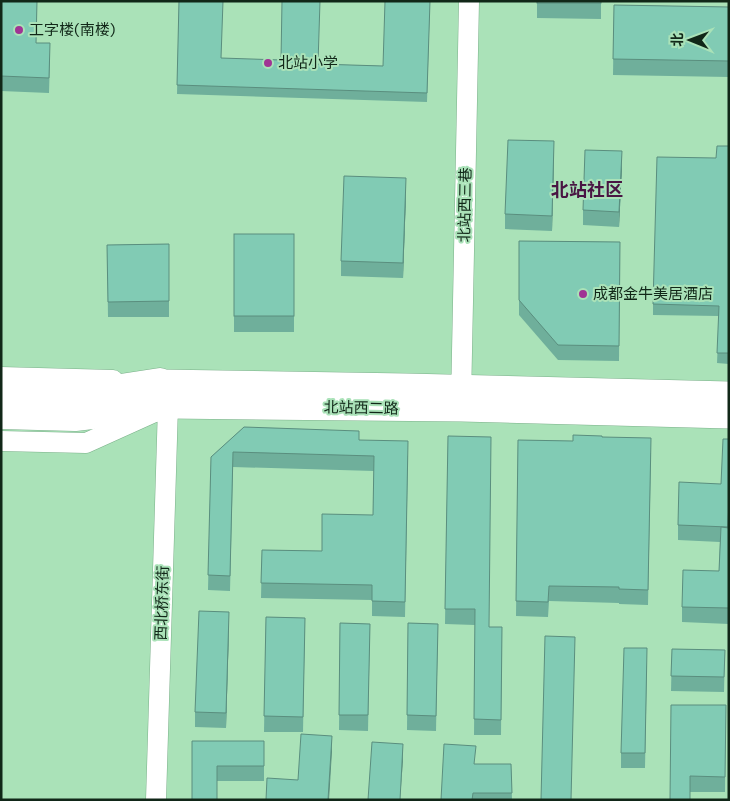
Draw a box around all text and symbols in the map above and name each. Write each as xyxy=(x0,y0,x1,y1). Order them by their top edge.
north arrow xyxy=(665,15,715,65)
place label: 工字楼(南楼) xyxy=(29,20,116,38)
marker: 工字楼(南楼) xyxy=(13,24,25,36)
text: 北 xyxy=(668,33,685,47)
place label: 北站小学 xyxy=(278,53,338,71)
marker: 北站小学 xyxy=(262,57,274,69)
street label: 北站西三巷 xyxy=(454,167,474,243)
district label: 北站社区 xyxy=(551,178,623,200)
place label: 成都金牛美居酒店 xyxy=(593,284,713,302)
marker: 成都金牛美居酒店 xyxy=(577,288,589,300)
street label: 北站西二路 xyxy=(323,397,399,417)
street label: 西北桥东街 xyxy=(151,565,171,641)

